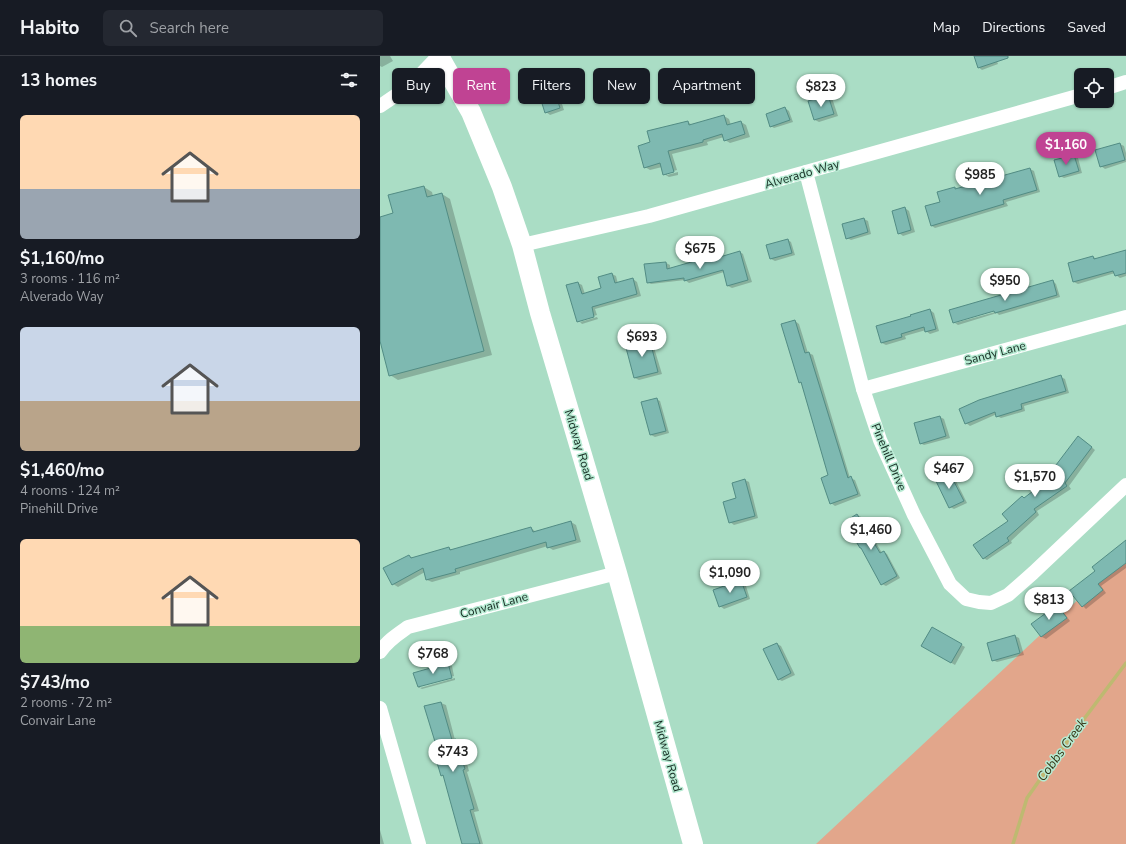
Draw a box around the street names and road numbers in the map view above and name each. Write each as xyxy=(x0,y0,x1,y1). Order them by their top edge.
street label: Alverado Way xyxy=(763,155,842,192)
street label: Sandy Lane xyxy=(963,337,1027,369)
street label: Midway Road xyxy=(561,408,597,482)
street label: Pinehill Drive xyxy=(868,421,910,493)
street label: Convair Lane xyxy=(458,588,530,622)
street label: Midway Road xyxy=(650,718,686,794)

